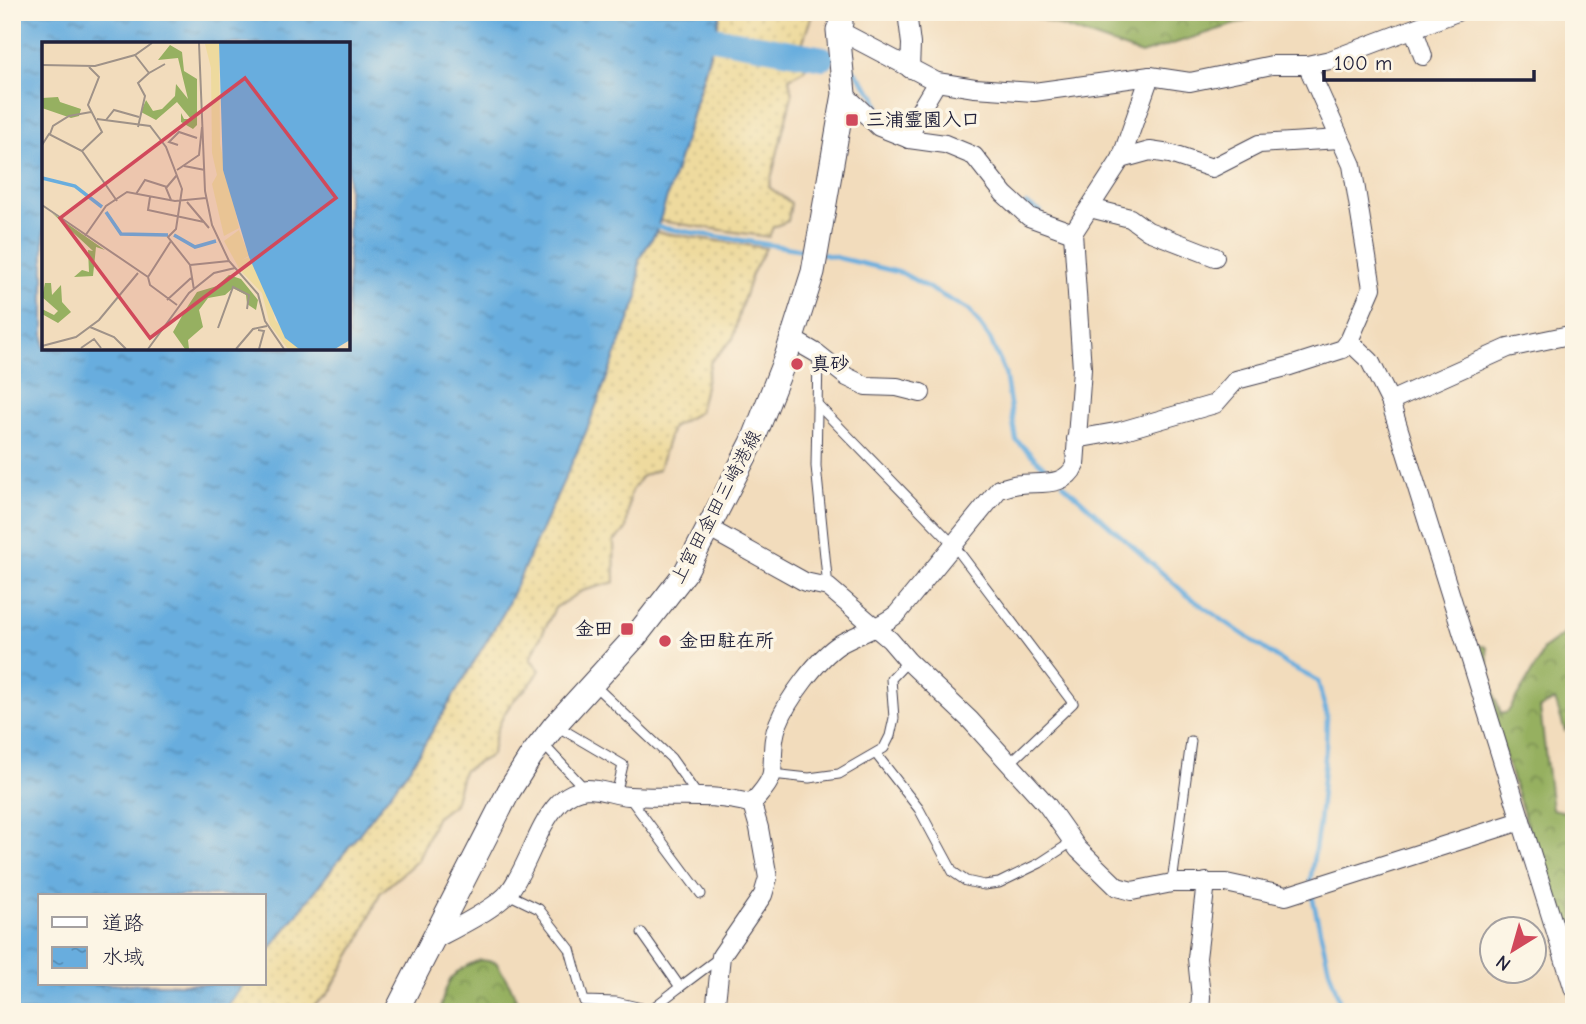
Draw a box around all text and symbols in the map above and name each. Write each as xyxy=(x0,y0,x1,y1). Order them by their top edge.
scale bar xyxy=(1324,38,1534,82)
inset map xyxy=(42,42,350,350)
text: 100 m xyxy=(1334,51,1392,75)
place label: 三浦霊園入口 xyxy=(866,109,980,131)
marker: 三浦霊園入口 xyxy=(844,112,860,128)
place label: 真砂 xyxy=(811,353,849,375)
marker: 真砂 xyxy=(789,356,805,372)
street label: 上宮田金田三崎港線 xyxy=(666,426,766,588)
place label: 金田 xyxy=(575,618,613,640)
marker: 金田 xyxy=(619,621,635,637)
place label: 金田駐在所 xyxy=(679,630,774,652)
marker: 金田駐在所 xyxy=(657,633,673,649)
legend xyxy=(38,894,266,986)
text: 道路 xyxy=(102,911,144,935)
north arrow xyxy=(1478,916,1548,986)
text: 水域 xyxy=(102,945,144,969)
text: N xyxy=(1492,950,1515,975)

